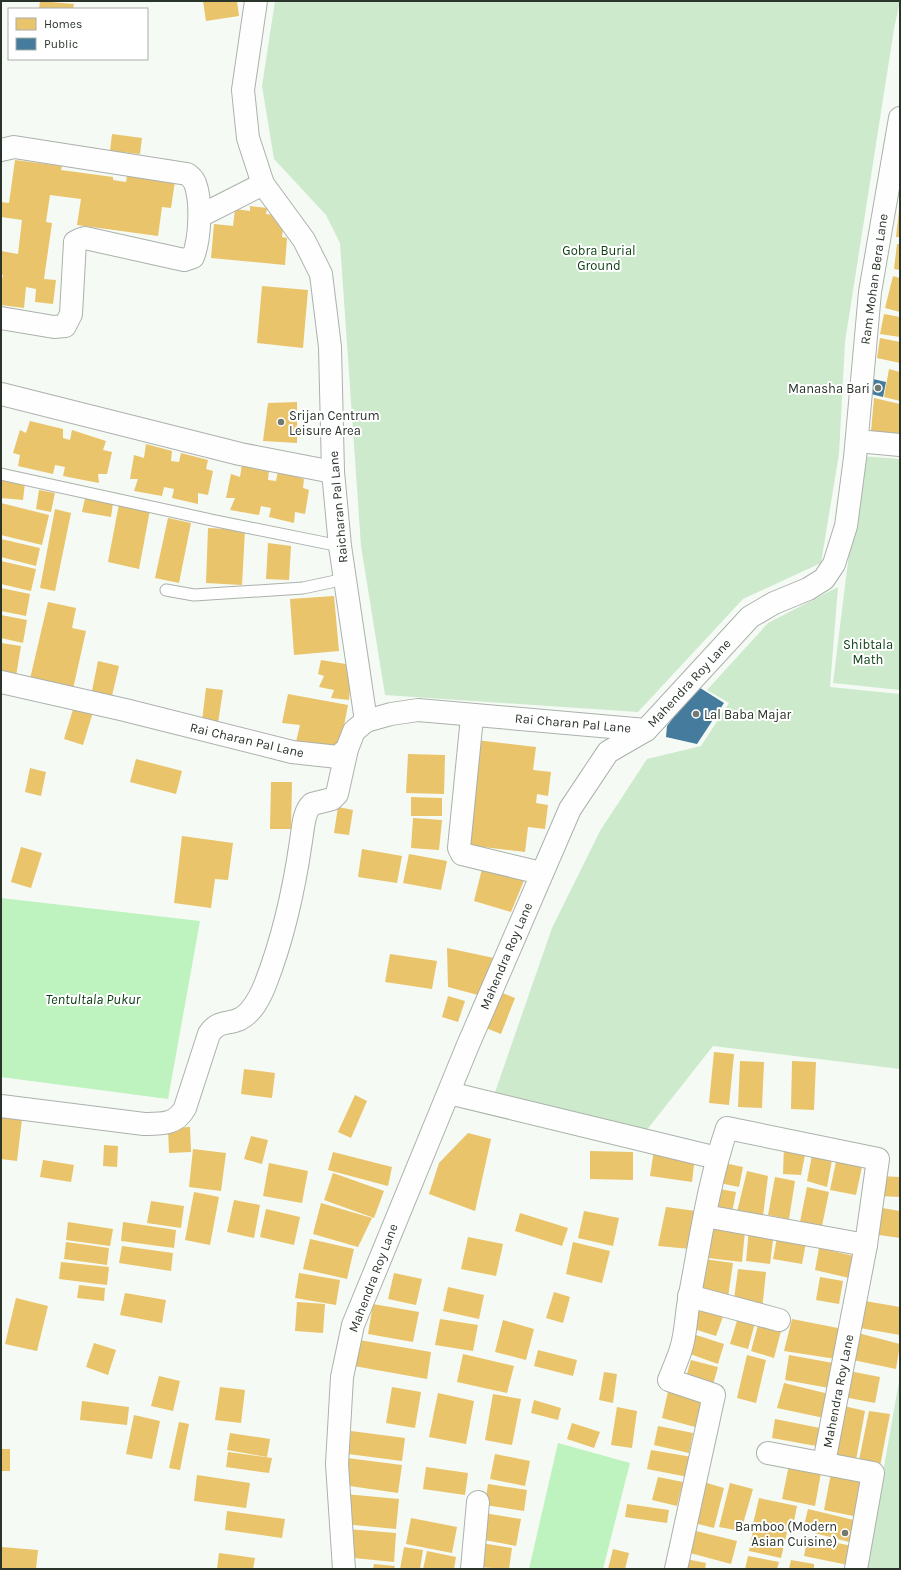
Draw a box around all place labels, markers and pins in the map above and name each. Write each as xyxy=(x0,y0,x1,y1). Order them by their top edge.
place label: Manasha Bari xyxy=(788,381,870,396)
marker: Manasha Bari xyxy=(873,383,883,393)
place label: Srijan Centrum Leisure Area xyxy=(289,408,380,438)
marker: Srijan Centrum Leisure Area xyxy=(276,417,286,427)
place label: Lal Baba Majar xyxy=(704,707,792,722)
marker: Lal Baba Majar xyxy=(691,709,701,719)
place label: Bamboo (Modern Asian Cuisine) xyxy=(735,1519,837,1549)
marker: Bamboo (Modern Asian Cuisine) xyxy=(840,1528,850,1538)

